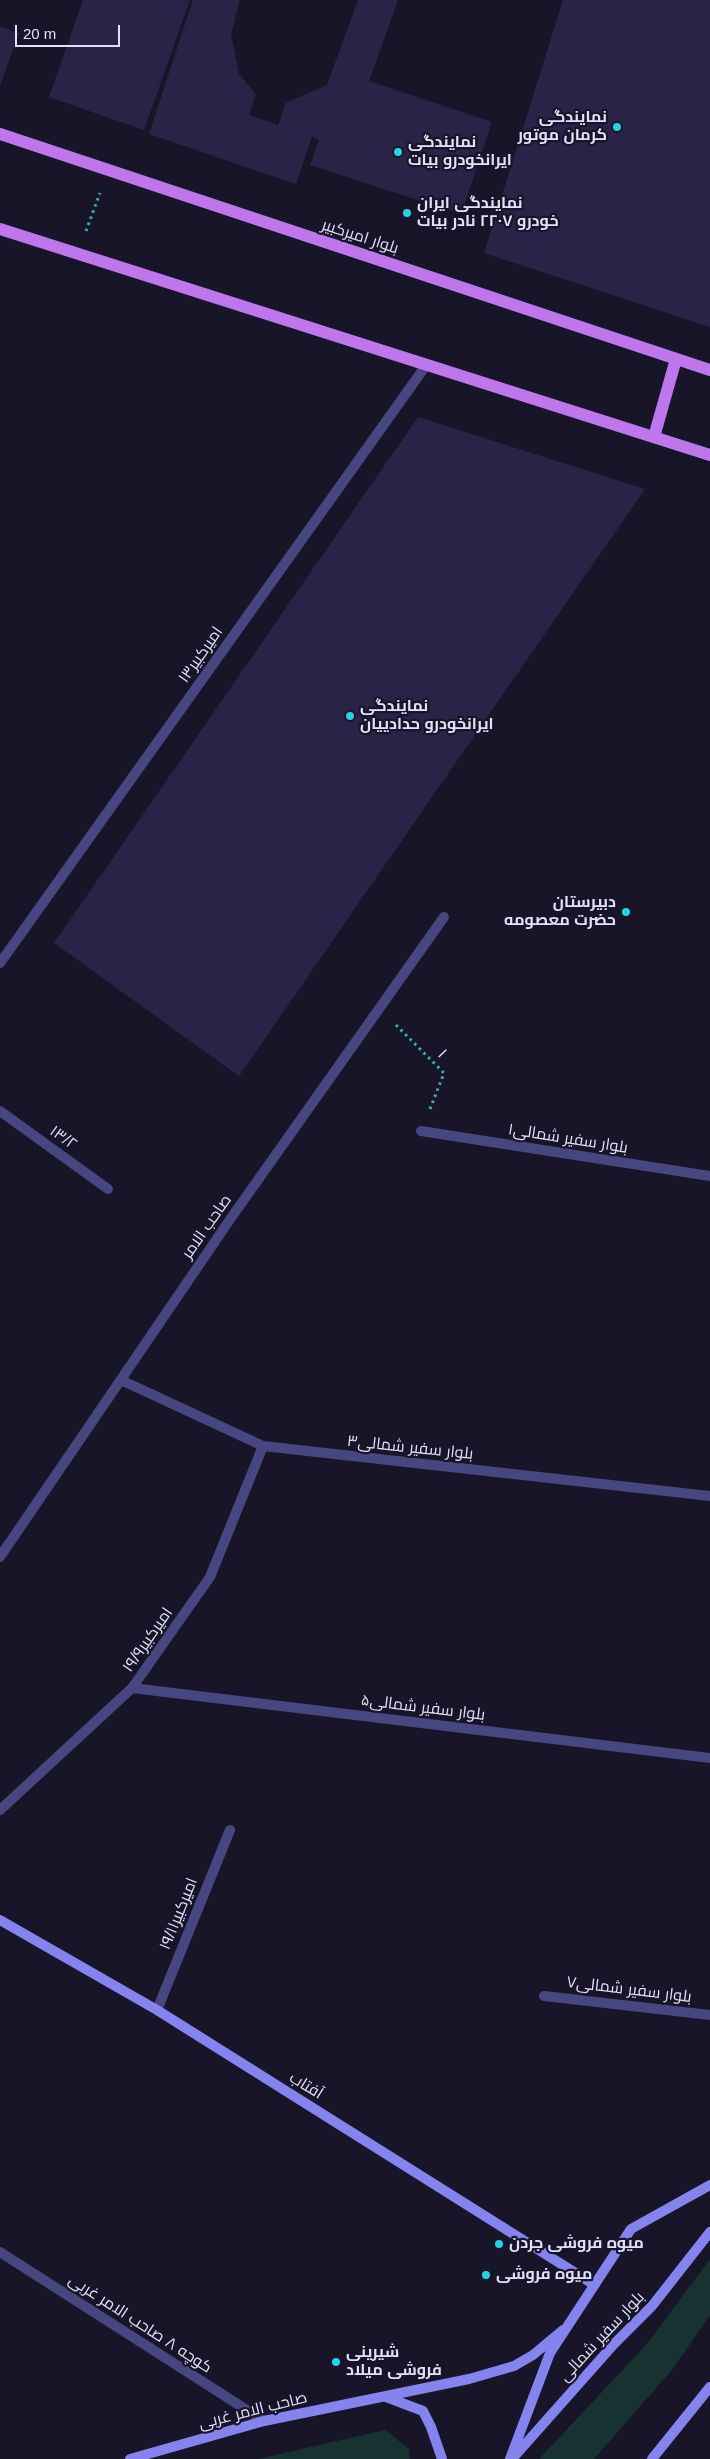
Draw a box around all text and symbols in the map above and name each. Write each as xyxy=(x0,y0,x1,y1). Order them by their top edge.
scale bar xyxy=(18,15,122,47)
text: 20 m xyxy=(23,25,56,42)
place label: نمایندگی کرمان موتور xyxy=(518,108,607,146)
marker: نمایندگی کرمان موتور xyxy=(611,121,623,133)
place label: نمایندگی ایرانخودرو بیات xyxy=(408,133,512,171)
marker: نمایندگی ایرانخودرو بیات xyxy=(392,146,404,158)
place label: نمایندگی ایران خودرو ۲۲۰۷ نادر بیات xyxy=(417,194,559,232)
marker: نمایندگی ایران خودرو ۲۲۰۷ نادر بیات xyxy=(401,207,413,219)
street label: بلوار امیرکبیر xyxy=(319,216,401,258)
street label: امیرکبیر۱۳ xyxy=(175,623,227,687)
place label: نمایندگی ایرانخودرو حدادییان xyxy=(360,697,493,735)
marker: نمایندگی ایرانخودرو حدادییان xyxy=(344,710,356,722)
place label: دبیرستان حضرت معصومه xyxy=(504,893,616,931)
marker: دبیرستان حضرت معصومه xyxy=(620,906,632,918)
street label: ۱ xyxy=(433,1046,451,1062)
street label: بلوار سفیر شمالی۱ xyxy=(507,1120,629,1158)
street label: ۱۳/۲ xyxy=(46,1122,80,1154)
street label: صاحب الامر xyxy=(178,1191,236,1263)
street label: بلوار سفیر شمالی۳ xyxy=(346,1432,474,1464)
street label: امیرکبیر۱۹/۹ xyxy=(119,1604,177,1676)
street label: بلوار سفیر شمالی۵ xyxy=(360,1691,486,1725)
street label: امیرکبیر۱۹/۱۱ xyxy=(156,1875,202,1953)
street label: بلوار سفیر شمالی۷ xyxy=(565,1973,693,2007)
street label: آفتاب xyxy=(286,2068,326,2104)
place label: میوه فروشی جردن xyxy=(509,2234,644,2254)
marker: میوه فروشی جردن xyxy=(493,2238,505,2250)
place label: میوه فروشی xyxy=(496,2265,592,2285)
marker: میوه فروشی xyxy=(480,2269,492,2281)
street label: کوچه ۸ صاحب الامر غربی xyxy=(65,2270,215,2378)
street label: بلوار سفیر شمالی xyxy=(555,2288,649,2386)
place label: شیرینی فروشی میلاد xyxy=(346,2343,442,2381)
marker: شیرینی فروشی میلاد xyxy=(330,2356,342,2368)
street label: صاحب الامر غربی xyxy=(197,2388,309,2434)

